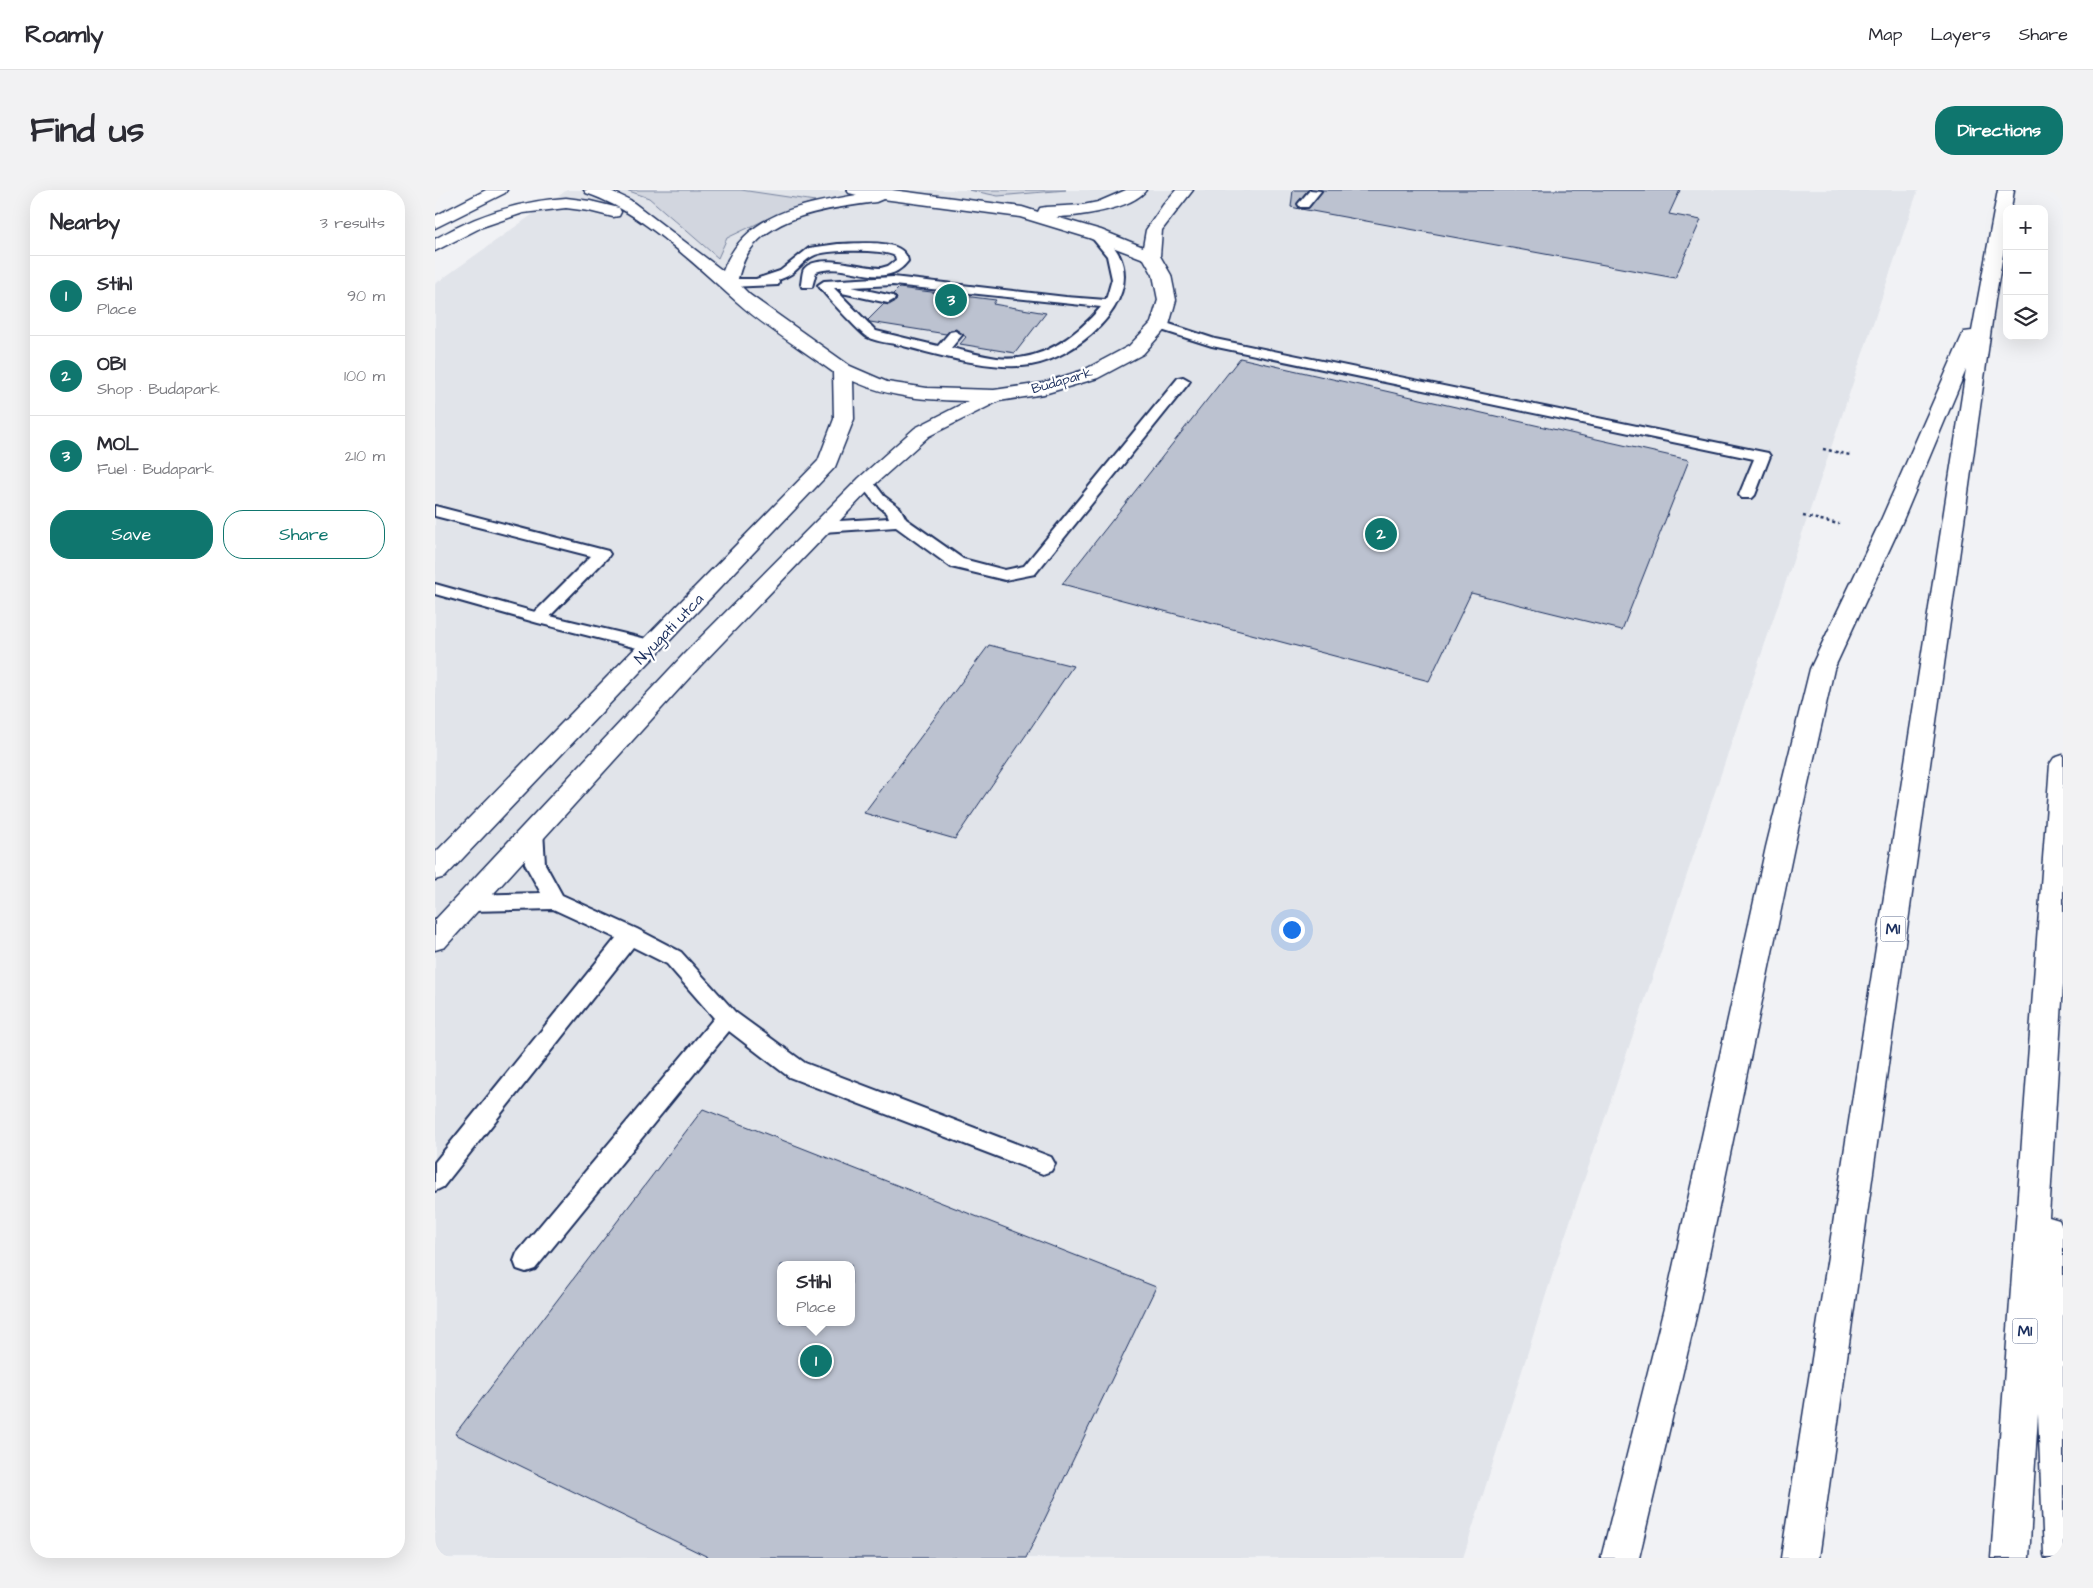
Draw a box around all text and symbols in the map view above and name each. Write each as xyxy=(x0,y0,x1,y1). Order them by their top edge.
text: Roamly xyxy=(25,18,103,52)
text: Map xyxy=(1868,22,1902,47)
text: Layers xyxy=(1930,22,1991,47)
text: Share xyxy=(2019,22,2068,47)
text: Find us xyxy=(30,106,144,155)
button: Directions xyxy=(1935,106,2063,155)
map controls xyxy=(2003,205,2048,340)
button: + xyxy=(2003,205,2048,250)
text: Nearby xyxy=(50,208,120,237)
text: 3 results xyxy=(320,212,385,234)
button: − xyxy=(2003,250,2048,295)
text: Stihl xyxy=(97,271,132,298)
pin: 3 xyxy=(935,281,967,319)
text: 1 xyxy=(65,285,67,307)
text: 90 m xyxy=(347,285,385,307)
button: layers xyxy=(2003,295,2048,340)
text: Place xyxy=(97,298,137,320)
text: OBI xyxy=(97,351,126,378)
street label: Budapark xyxy=(1029,363,1095,399)
text: 2 xyxy=(61,365,71,387)
text: 100 m xyxy=(344,365,385,387)
text: Shop · Budapark xyxy=(97,378,220,400)
text: MOL xyxy=(97,431,139,458)
text: 3 xyxy=(62,445,70,467)
text: 210 m xyxy=(345,445,385,467)
text: Fuel · Budapark xyxy=(97,458,214,480)
button: Save xyxy=(50,510,213,559)
button: Share xyxy=(223,510,385,559)
pin: 2 xyxy=(1365,515,1397,553)
street label: Nyugati utca xyxy=(629,588,709,670)
road number: M1 xyxy=(1881,916,1905,942)
your location xyxy=(1279,917,1305,943)
popup xyxy=(777,1261,855,1326)
text: Stihl xyxy=(796,1269,831,1296)
text: Place xyxy=(796,1296,836,1318)
road number: M1 xyxy=(2013,1318,2037,1344)
pin: 1 xyxy=(800,1342,832,1380)

